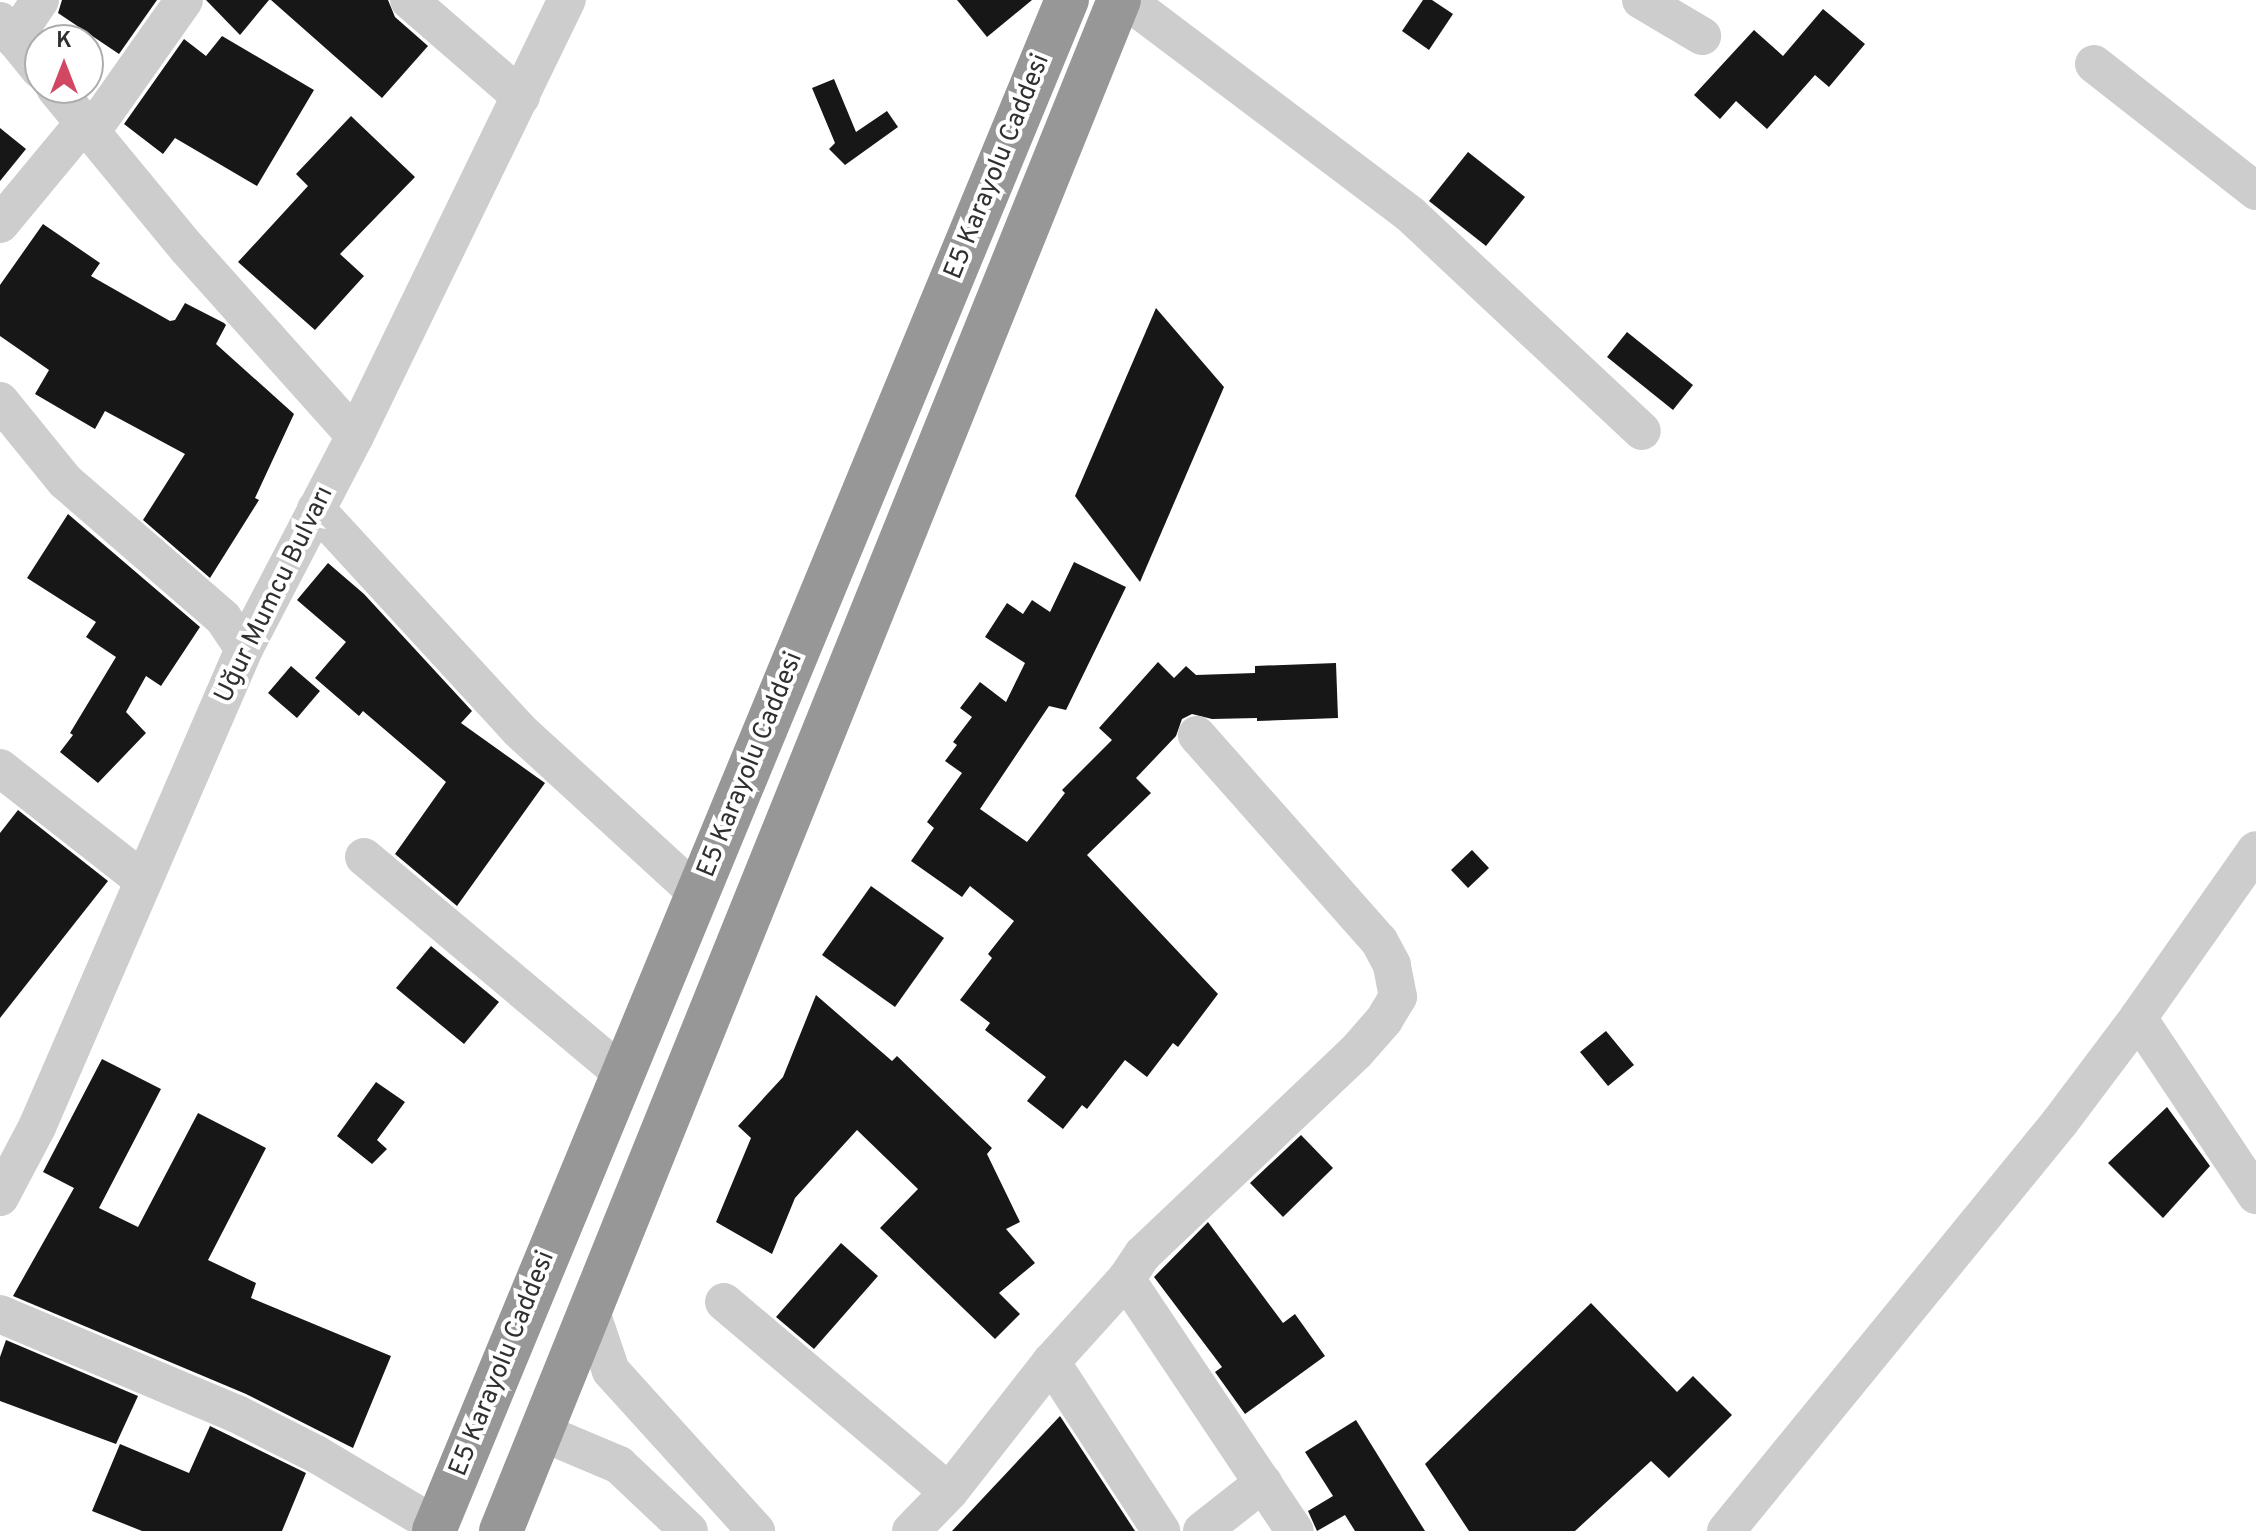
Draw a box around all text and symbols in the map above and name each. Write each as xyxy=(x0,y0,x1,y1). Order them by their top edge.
north arrow xyxy=(24,24,104,104)
text: K xyxy=(56,28,72,55)
street label: E5 Karayolu Caddesi xyxy=(939,50,1057,284)
street label: Uğur Mumcu Bulvarı xyxy=(209,482,341,708)
street label: E5 Karayolu Caddesi xyxy=(692,648,810,882)
street label: E5 Karayolu Caddesi xyxy=(444,1247,562,1481)

